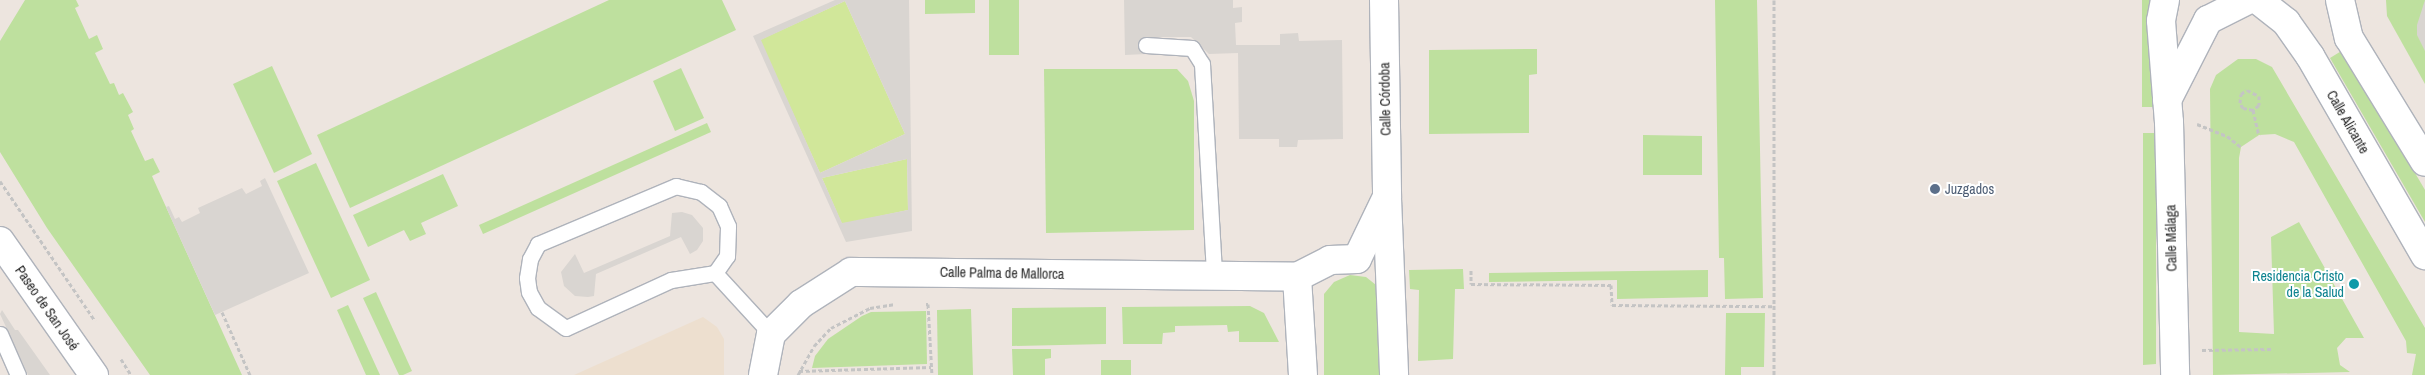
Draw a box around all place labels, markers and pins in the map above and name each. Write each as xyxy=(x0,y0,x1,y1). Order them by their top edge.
place label: Juzgados xyxy=(1945,181,1994,197)
marker: Juzgados xyxy=(1929,183,1941,195)
place label: Residencia Cristo de la Salud xyxy=(2252,268,2344,300)
marker: Residencia Cristo de la Salud xyxy=(2348,278,2360,290)

